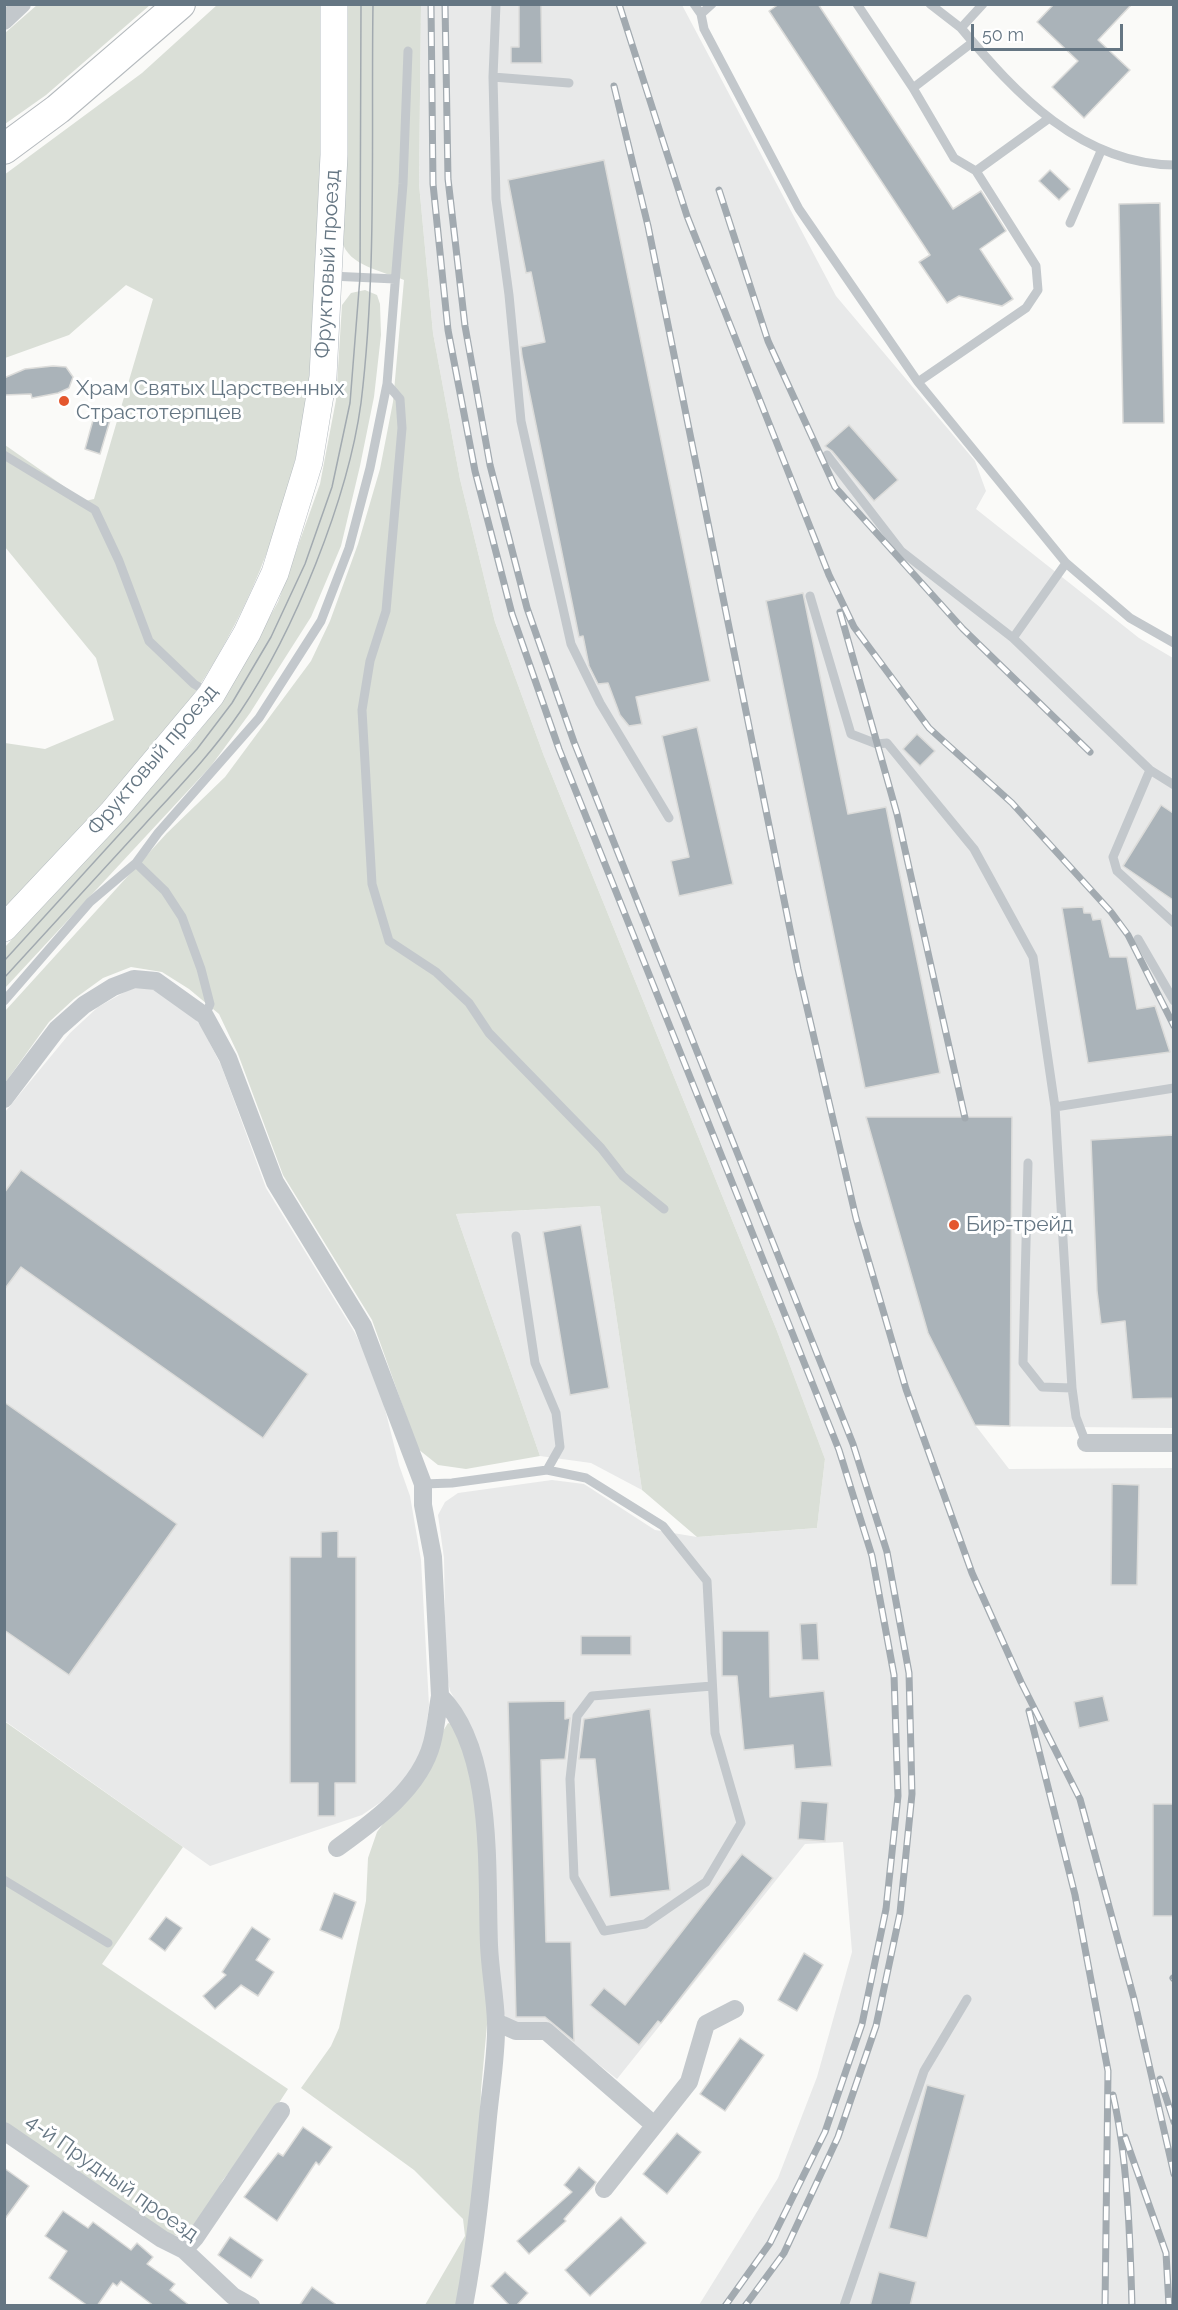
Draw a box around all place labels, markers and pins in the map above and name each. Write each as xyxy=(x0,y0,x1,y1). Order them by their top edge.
place label: Храм Святых Царственных Страстотерпцев xyxy=(76,376,345,426)
marker: Храм Святых Царственных Страстотерпцев xyxy=(57,394,71,408)
place label: Бир-трейд xyxy=(966,1212,1073,1238)
marker: Бир-трейд xyxy=(947,1218,961,1232)

